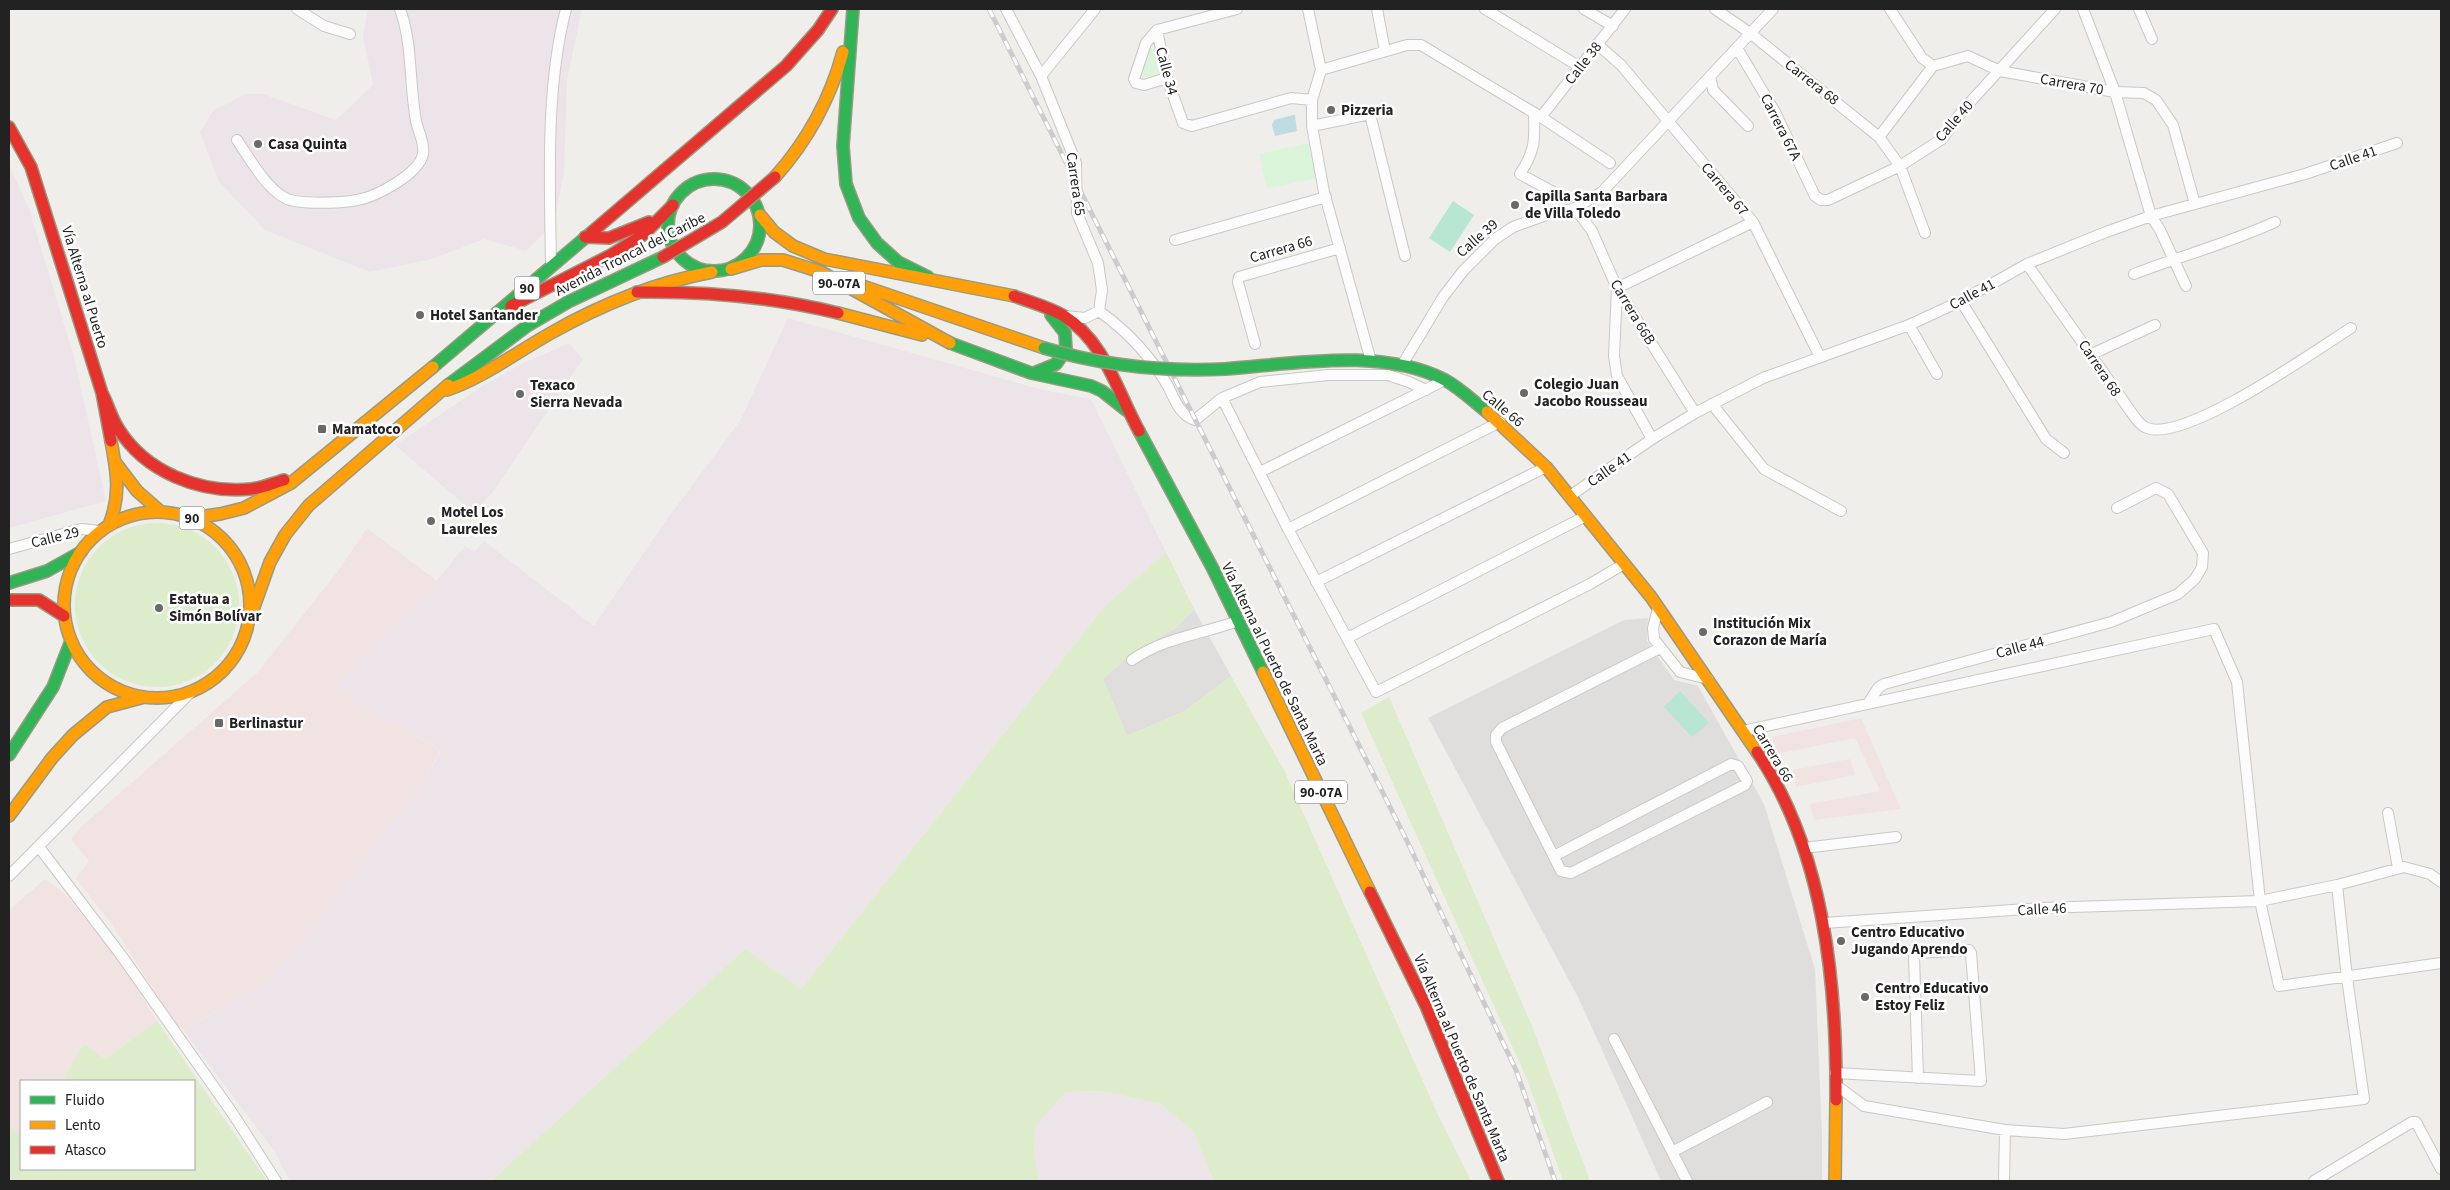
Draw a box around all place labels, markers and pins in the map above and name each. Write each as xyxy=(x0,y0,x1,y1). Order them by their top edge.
place label: Pizzeria xyxy=(1341,100,1394,121)
marker: Pizzeria xyxy=(1325,104,1337,116)
place label: Casa Quinta xyxy=(268,134,347,155)
marker: Casa Quinta xyxy=(252,138,264,150)
place label: Capilla Santa Barbara de Villa Toledo xyxy=(1525,186,1668,224)
marker: Capilla Santa Barbara de Villa Toledo xyxy=(1509,199,1521,211)
place label: Hotel Santander xyxy=(430,305,538,326)
marker: Hotel Santander xyxy=(414,309,426,321)
place label: Colegio Juan Jacobo Rousseau xyxy=(1534,374,1648,412)
place label: Texaco Sierra Nevada xyxy=(530,375,622,413)
marker: Colegio Juan Jacobo Rousseau xyxy=(1518,387,1530,399)
marker: Texaco Sierra Nevada xyxy=(514,388,526,400)
place label: Mamatoco xyxy=(332,419,401,440)
marker: Mamatoco xyxy=(316,423,328,435)
place label: Motel Los Laureles xyxy=(441,502,504,540)
marker: Motel Los Laureles xyxy=(425,515,437,527)
place label: Estatua a Simón Bolívar xyxy=(169,589,262,627)
marker: Estatua a Simón Bolívar xyxy=(153,602,165,614)
place label: Institución Mix Corazon de María xyxy=(1713,613,1827,651)
marker: Institución Mix Corazon de María xyxy=(1697,626,1709,638)
place label: Berlinastur xyxy=(229,713,303,734)
marker: Berlinastur xyxy=(213,717,225,729)
place label: Centro Educativo Jugando Aprendo xyxy=(1851,922,1968,960)
marker: Centro Educativo Jugando Aprendo xyxy=(1835,935,1847,947)
place label: Centro Educativo Estoy Feliz xyxy=(1875,978,1989,1016)
marker: Centro Educativo Estoy Feliz xyxy=(1859,991,1871,1003)

